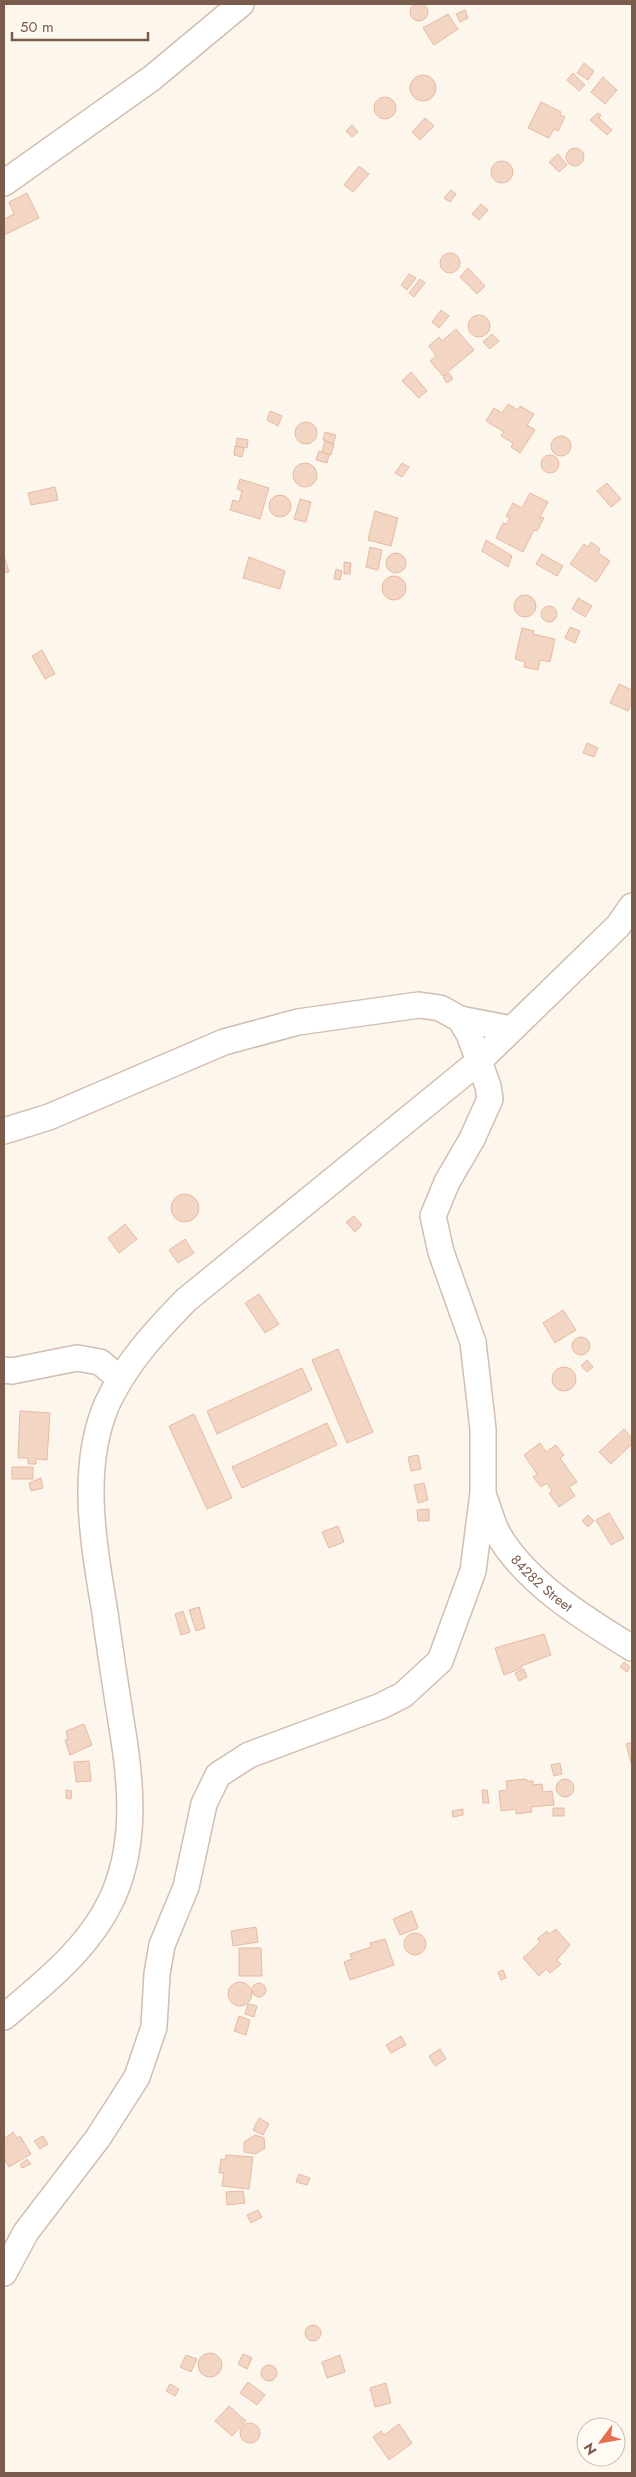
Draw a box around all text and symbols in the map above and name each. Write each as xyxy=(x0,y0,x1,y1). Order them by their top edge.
scale bar xyxy=(12,10,149,42)
text: 50 m xyxy=(20,16,54,38)
street label: 84282 Street xyxy=(506,1550,577,1617)
north arrow xyxy=(576,2417,626,2467)
text: N xyxy=(579,2439,601,2459)

